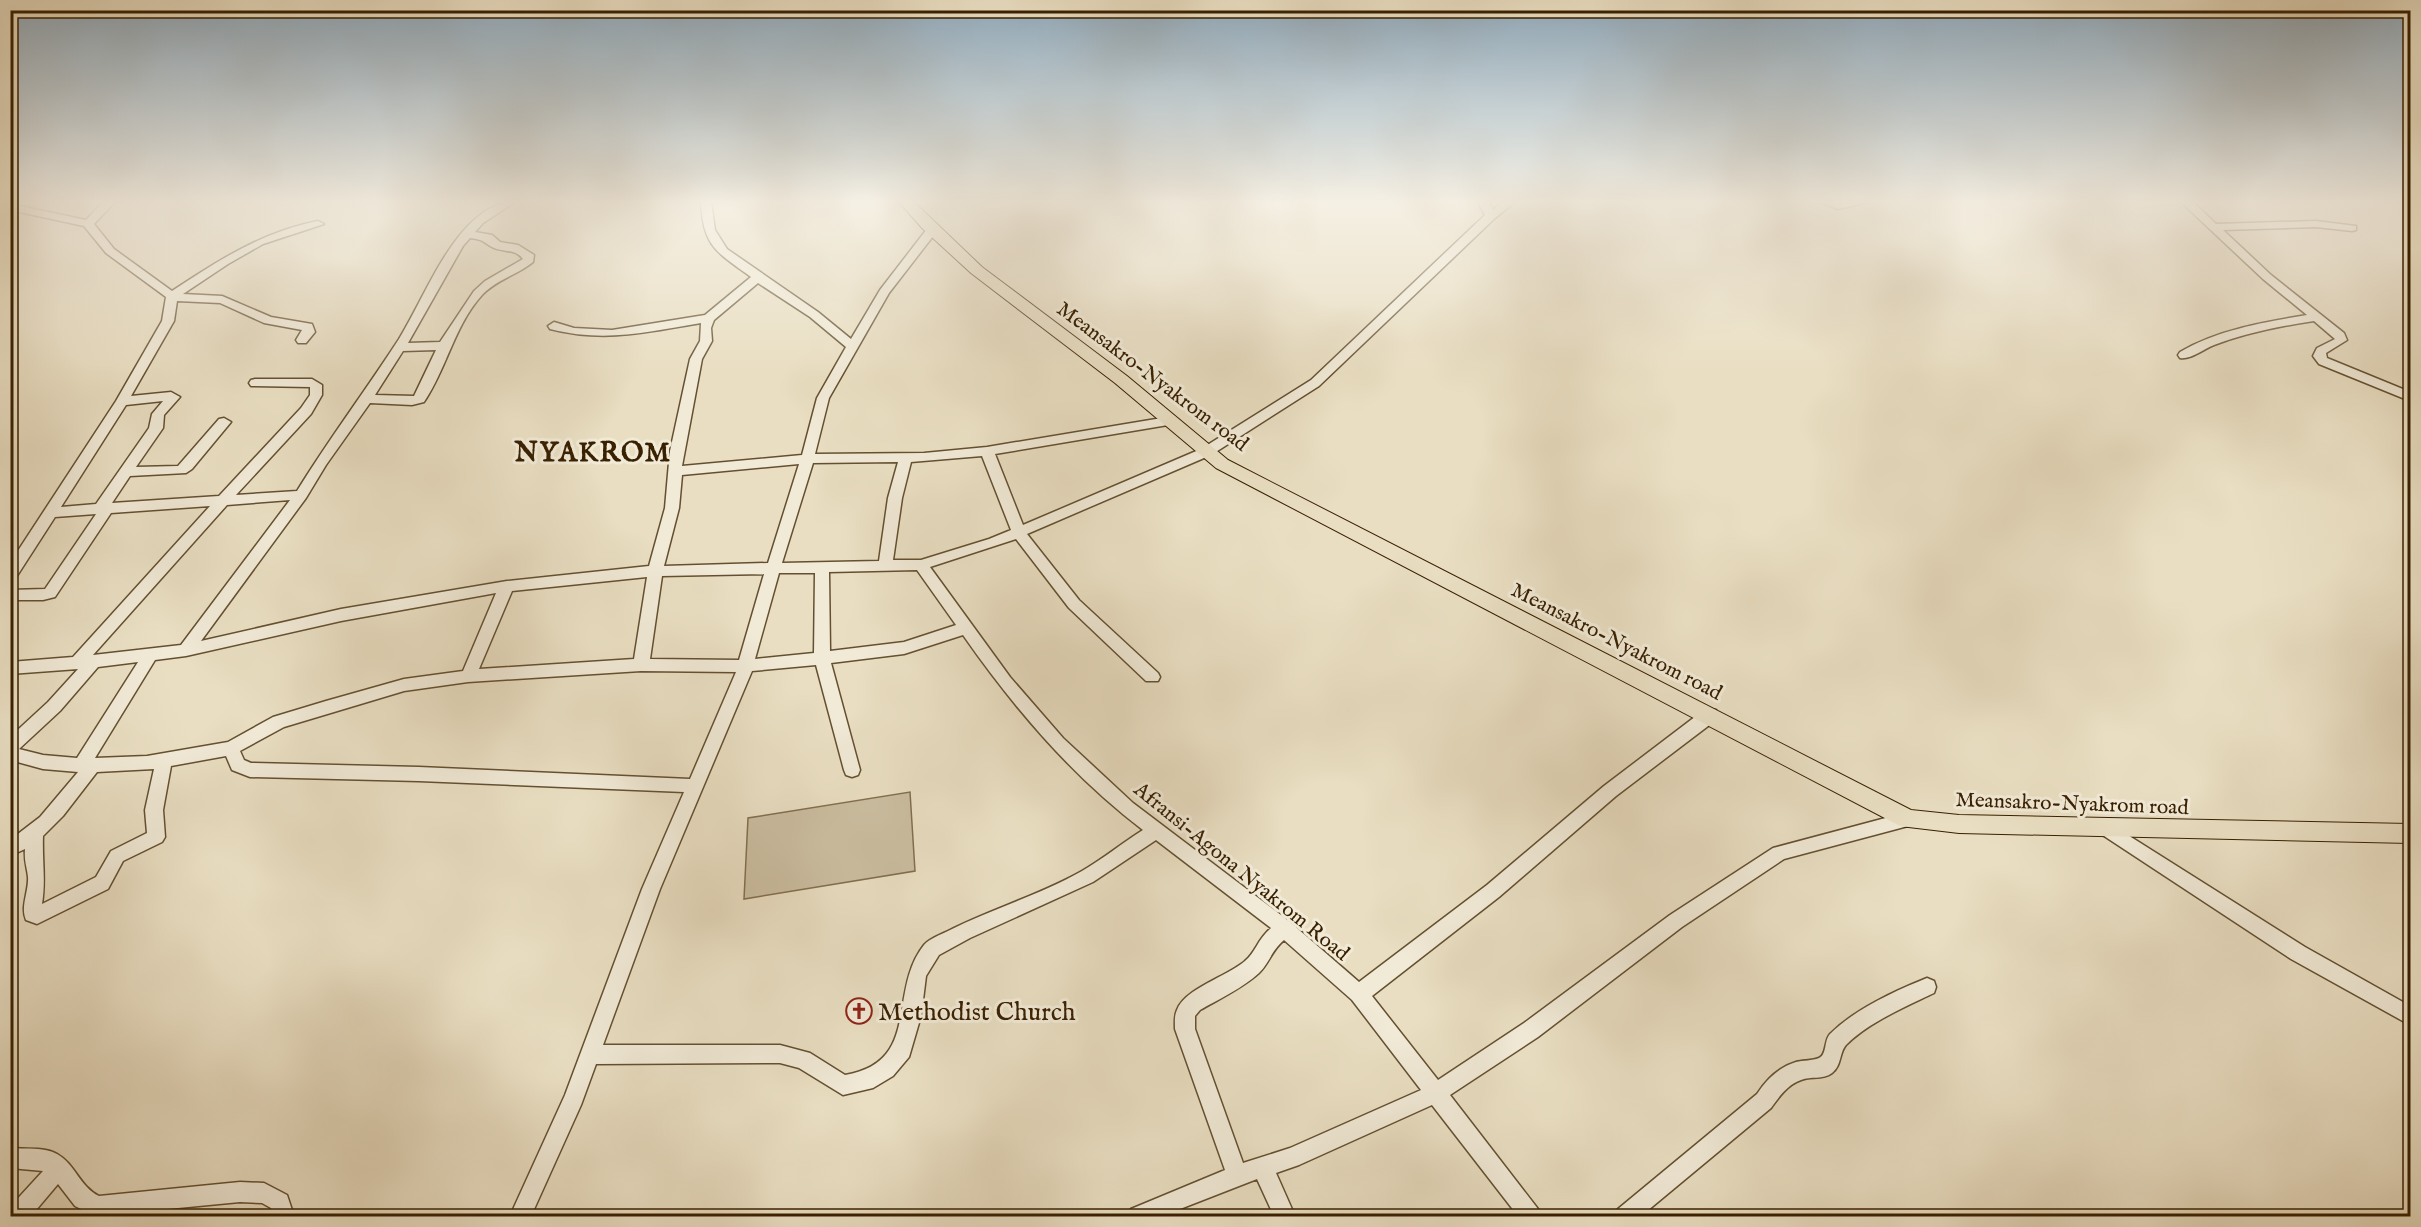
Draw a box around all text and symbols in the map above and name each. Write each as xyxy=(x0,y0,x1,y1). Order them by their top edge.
street label: Meansakro-Nyakrom road xyxy=(1051,296,1254,459)
district label: NYAKROM xyxy=(514,437,671,471)
street label: Meansakro-Nyakrom road xyxy=(1506,577,1727,708)
street label: Afransi-Agona Nyakrom Road xyxy=(1127,776,1355,968)
street label: Meansakro-Nyakrom road xyxy=(1955,787,2190,822)
church icon: Methodist Church xyxy=(844,996,874,1026)
place label: Methodist Church xyxy=(878,996,1076,1029)

